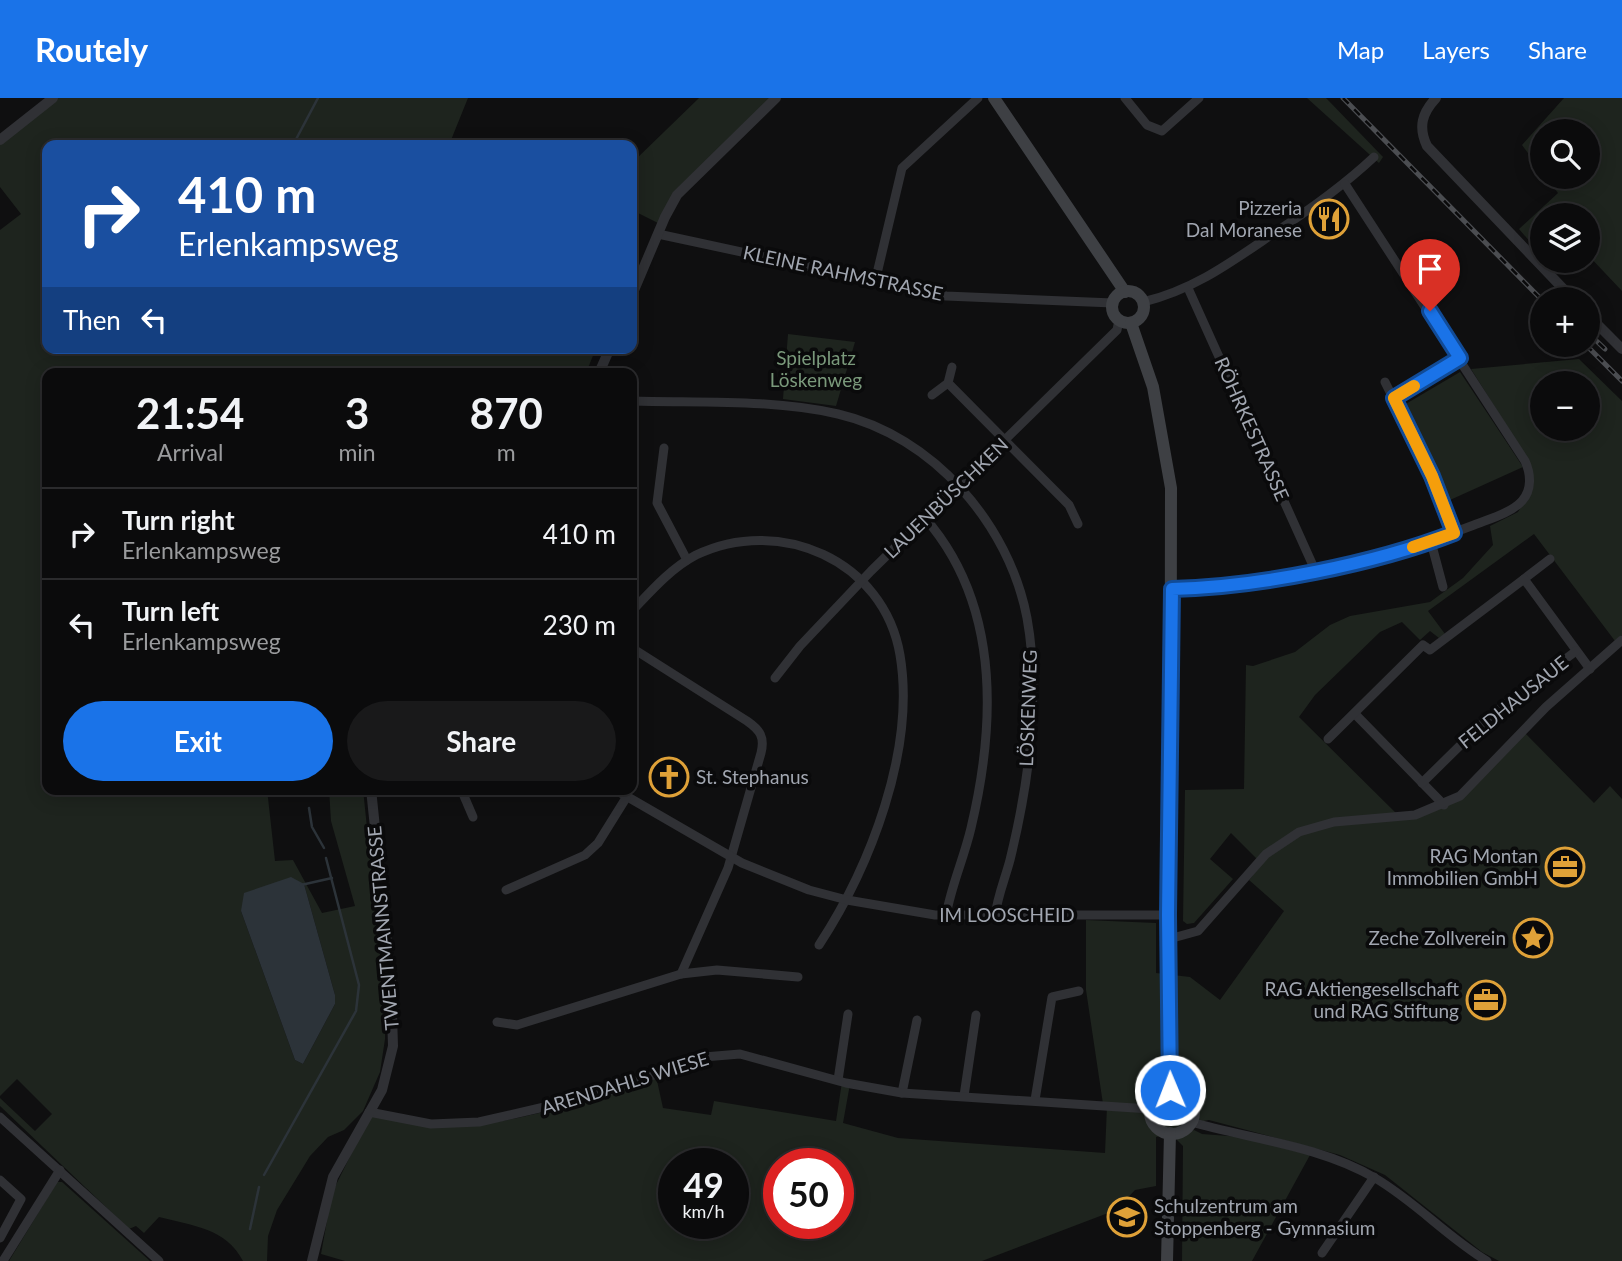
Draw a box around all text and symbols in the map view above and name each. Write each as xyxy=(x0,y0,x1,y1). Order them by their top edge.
text: Routely xyxy=(35,29,148,69)
text: Map xyxy=(1337,35,1384,64)
text: Layers xyxy=(1422,35,1490,64)
text: Share xyxy=(1528,35,1587,64)
map controls xyxy=(1530,119,1600,441)
button: search xyxy=(1530,119,1600,189)
text: 410 m xyxy=(178,165,316,223)
icon: right xyxy=(63,168,154,259)
place label: Pizzeria Dal Moranese xyxy=(1186,196,1302,241)
restaurant icon: Pizzeria Dal Moranese xyxy=(1308,198,1350,240)
button: layers xyxy=(1530,203,1600,273)
text: Erlenkampsweg xyxy=(178,224,399,263)
pin xyxy=(1400,239,1460,311)
street label: KLEINE RAHMSTRASSE xyxy=(741,240,945,305)
icon: arrive xyxy=(1411,250,1449,288)
button: + xyxy=(1530,287,1600,357)
icon: left xyxy=(135,301,173,339)
text: Then xyxy=(63,304,121,336)
park label: Spielplatz Löskenweg xyxy=(770,346,862,391)
street label: RÖHRKESTRASSE xyxy=(1210,353,1294,504)
button: − xyxy=(1530,371,1600,441)
text: 21:54 xyxy=(136,388,244,438)
text: 3 xyxy=(345,388,369,438)
text: 870 xyxy=(470,388,543,438)
street label: LAUENBÜSCHKEN xyxy=(879,433,1012,563)
text: Arrival xyxy=(157,438,223,466)
text: min xyxy=(338,438,376,466)
text: m xyxy=(497,438,516,466)
text: Turn right xyxy=(122,504,235,536)
icon: right xyxy=(63,515,101,553)
text: 410 m xyxy=(543,518,616,550)
text: Erlenkampsweg xyxy=(122,536,281,564)
text: Turn left xyxy=(122,595,219,627)
icon: left xyxy=(63,606,101,644)
text: 230 m xyxy=(543,609,616,641)
text: Erlenkampsweg xyxy=(122,627,281,655)
street label: LÖSKENWEG xyxy=(1014,649,1041,767)
street label: FELDHAUSAUE xyxy=(1453,650,1572,753)
button: Exit xyxy=(63,701,333,781)
button: Share xyxy=(347,701,616,781)
church icon: St. Stephanus xyxy=(648,756,690,798)
place label: St. Stephanus xyxy=(696,765,809,788)
street label: TWENTMANNSTRASSE xyxy=(362,825,403,1031)
place label: RAG Montan Immobilien GmbH xyxy=(1387,844,1538,889)
office icon: RAG Montan Immobilien GmbH xyxy=(1544,846,1586,888)
street label: IM LOOSCHEID xyxy=(939,903,1075,926)
place icon: Zeche Zollverein xyxy=(1512,917,1554,959)
place label: Zeche Zollverein xyxy=(1368,926,1506,949)
place label: RAG Aktiengesellschaft und RAG Stiftung xyxy=(1264,977,1459,1022)
office icon: RAG Aktiengesellschaft und RAG Stiftung xyxy=(1465,979,1507,1021)
street label: ARENDAHLS WIESE xyxy=(538,1046,711,1119)
position arrow xyxy=(1133,1053,1207,1127)
speed limit sign: 50 xyxy=(763,1148,854,1239)
text: 49 xyxy=(683,1163,724,1205)
place label: Schulzentrum am Stoppenberg - Gymnasium xyxy=(1154,1194,1375,1239)
school or university icon: Schulzentrum am Stoppenberg - Gymnasium xyxy=(1106,1196,1148,1238)
text: km/h xyxy=(682,1200,725,1222)

